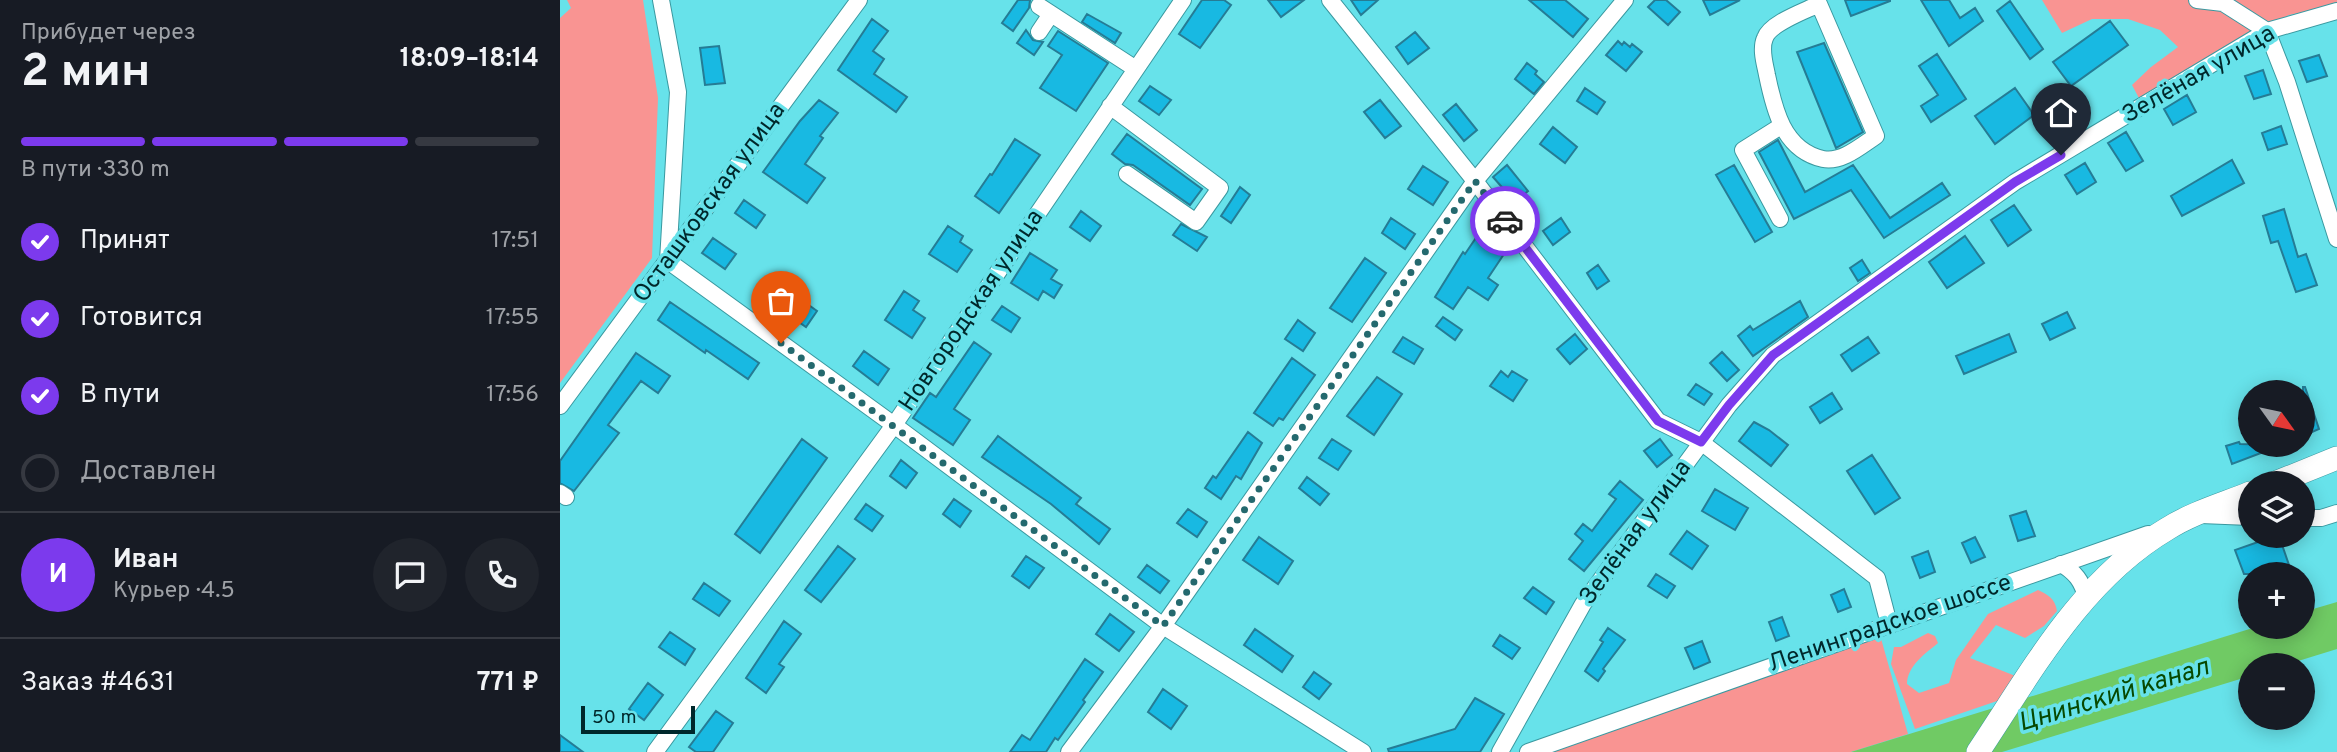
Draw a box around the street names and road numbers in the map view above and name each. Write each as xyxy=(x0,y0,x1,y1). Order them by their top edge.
street label: Зелёная улица xyxy=(2117,19,2281,131)
street label: Осташковская улица xyxy=(627,97,793,309)
street label: Новгородская улица xyxy=(893,204,1051,418)
street label: Зелёная улица xyxy=(1573,455,1699,611)
street label: Ленинградское шоссе xyxy=(1764,568,2016,680)

